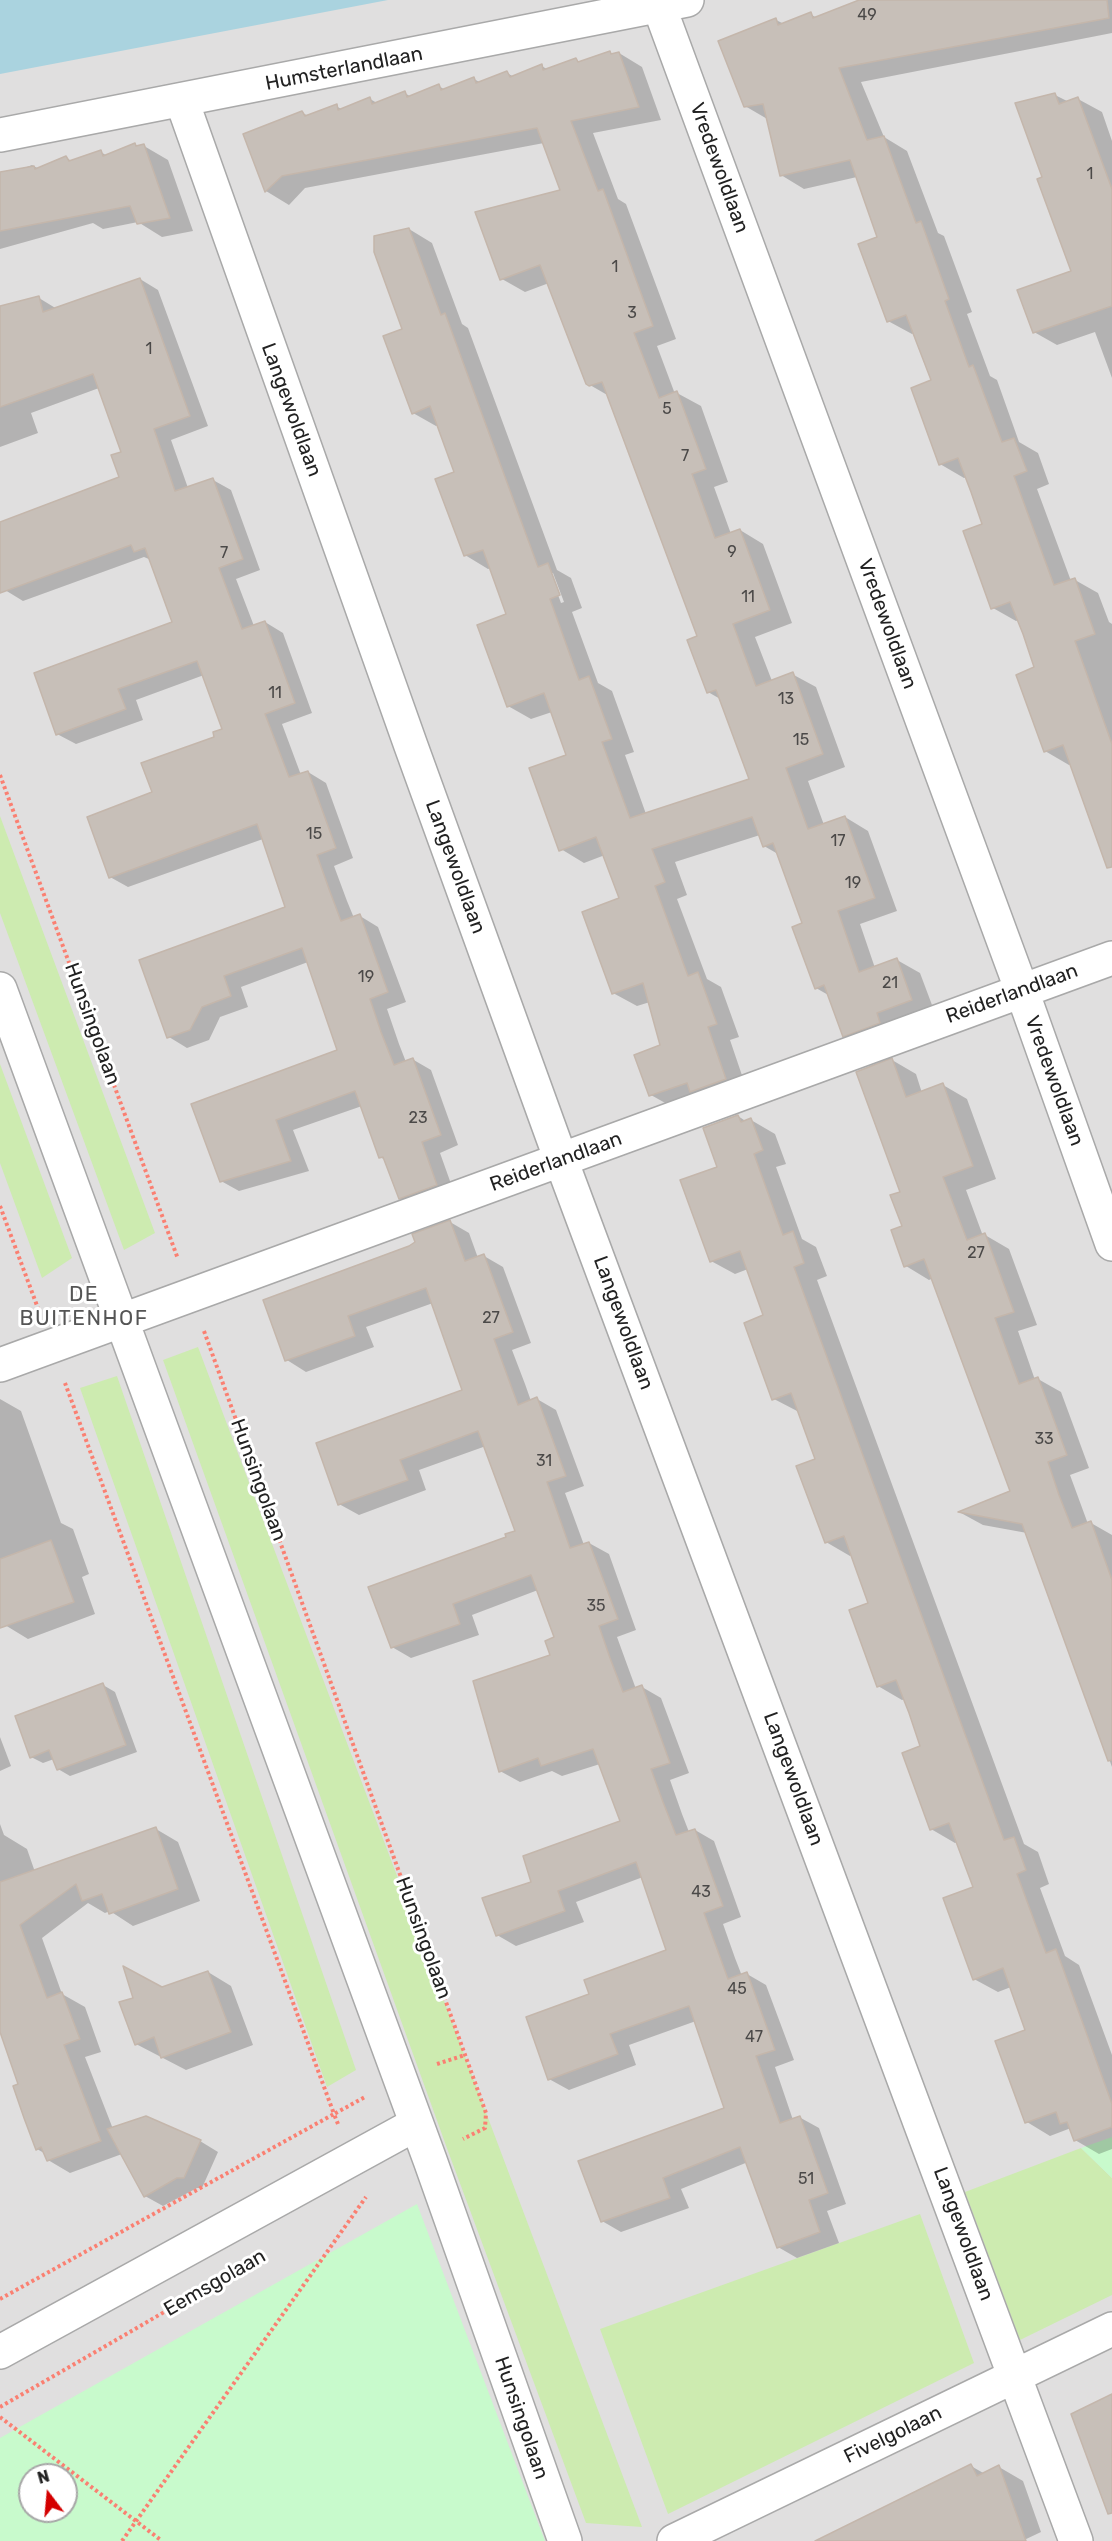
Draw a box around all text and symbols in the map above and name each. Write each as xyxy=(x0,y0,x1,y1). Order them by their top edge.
house number: 49 xyxy=(857,5,877,25)
street label: Humsterlandlaan xyxy=(263,42,425,96)
street label: Vredewoldlaan xyxy=(684,100,754,236)
house number: 1 xyxy=(1087,164,1093,184)
house number: 1 xyxy=(612,257,618,277)
house number: 3 xyxy=(627,303,637,323)
house number: 1 xyxy=(146,339,152,359)
street label: Langewoldlaan xyxy=(256,340,326,480)
house number: 5 xyxy=(662,399,672,419)
house number: 7 xyxy=(681,446,689,466)
house number: 9 xyxy=(727,542,737,562)
house number: 7 xyxy=(220,543,228,563)
street label: Vredewoldlaan xyxy=(852,556,922,692)
house number: 11 xyxy=(741,587,755,607)
house number: 11 xyxy=(268,683,282,703)
house number: 13 xyxy=(778,689,794,709)
house number: 15 xyxy=(793,730,809,750)
street label: Langewoldlaan xyxy=(420,797,490,937)
house number: 15 xyxy=(306,824,322,844)
house number: 17 xyxy=(830,831,846,851)
house number: 19 xyxy=(845,873,861,893)
street label: Reiderlandlaan xyxy=(943,959,1081,1029)
street label: Hunsingolaan xyxy=(59,960,125,1088)
house number: 19 xyxy=(358,967,374,987)
house number: 21 xyxy=(882,973,898,993)
street label: Vredewoldlaan xyxy=(1019,1013,1089,1149)
house number: 23 xyxy=(408,1108,428,1128)
street label: Reiderlandlaan xyxy=(487,1127,625,1197)
house number: 27 xyxy=(967,1243,985,1263)
street label: Langewoldlaan xyxy=(588,1253,658,1393)
district label: DE BUITENHOF xyxy=(20,1282,148,1332)
house number: 27 xyxy=(482,1308,500,1328)
street label: Hunsingolaan xyxy=(225,1416,291,1544)
house number: 33 xyxy=(1034,1429,1054,1449)
house number: 31 xyxy=(536,1451,552,1471)
house number: 35 xyxy=(586,1596,606,1616)
street label: Langewoldlaan xyxy=(758,1709,828,1849)
street label: Hunsingolaan xyxy=(390,1874,456,2002)
house number: 43 xyxy=(691,1882,711,1902)
house number: 45 xyxy=(727,1979,747,1999)
house number: 47 xyxy=(745,2027,763,2047)
street label: Langewoldlaan xyxy=(928,2164,998,2304)
house number: 51 xyxy=(798,2169,814,2189)
street label: Eemsgolaan xyxy=(160,2244,270,2322)
street label: Hunsingolaan xyxy=(489,2354,553,2482)
street label: Fivelgolaan xyxy=(840,2401,946,2469)
north arrow xyxy=(18,2463,78,2523)
text: N xyxy=(35,2466,52,2488)

